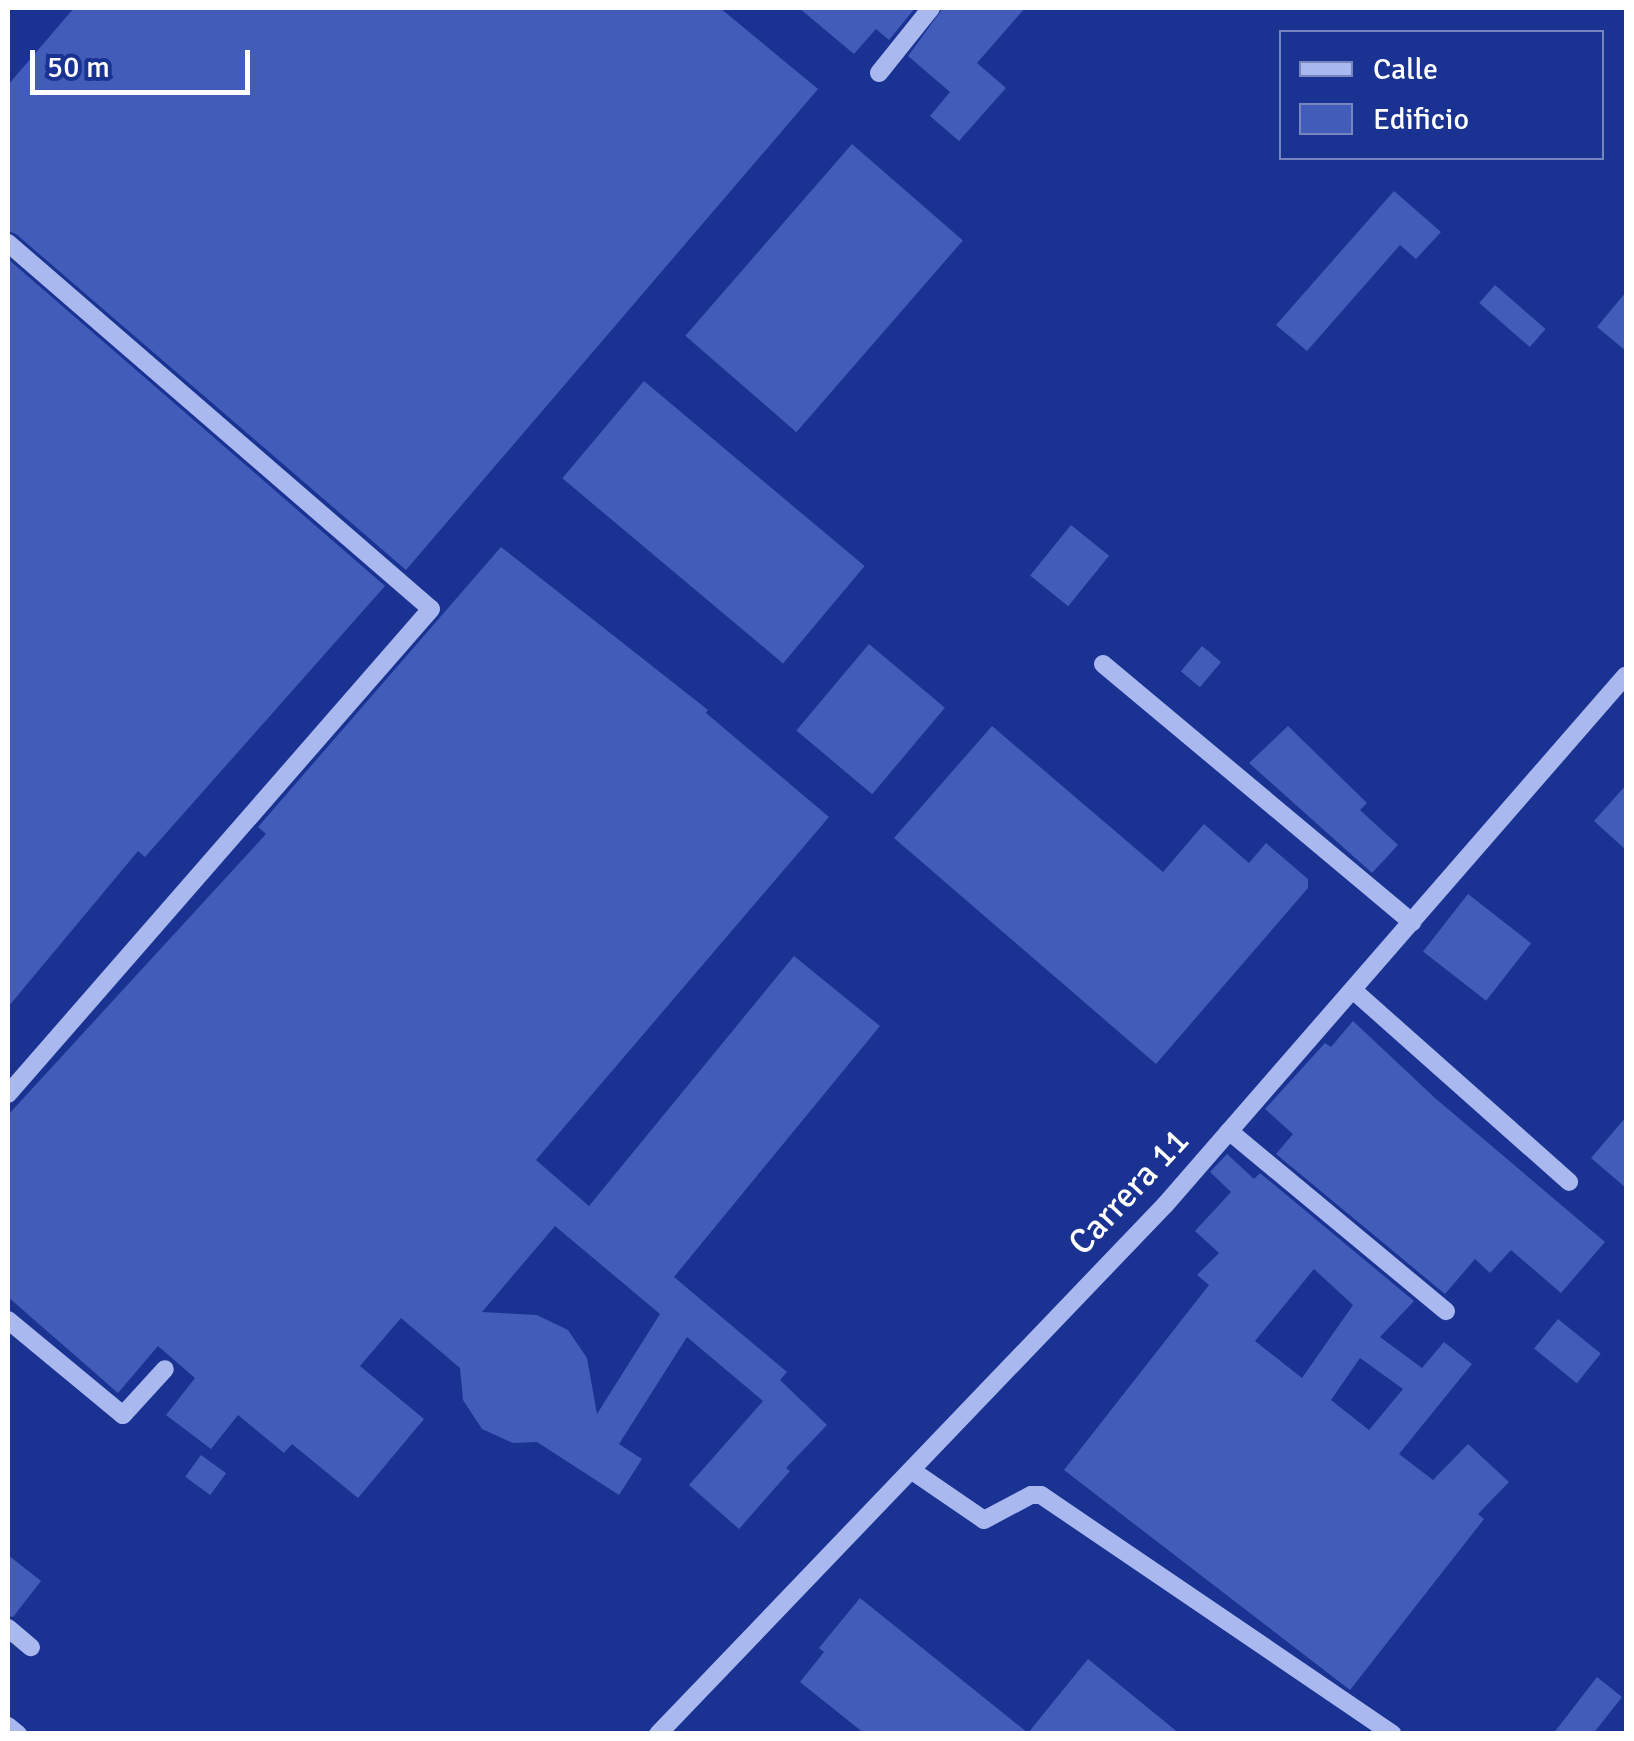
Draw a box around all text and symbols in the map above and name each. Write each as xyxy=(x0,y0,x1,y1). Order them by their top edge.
scale bar xyxy=(35,30,255,92)
legend xyxy=(1279,30,1604,160)
text: 50 m xyxy=(47,49,110,86)
text: Calle xyxy=(1373,51,1438,88)
text: Edificio xyxy=(1373,101,1469,138)
street label: Carrera 11 xyxy=(1060,1120,1198,1264)

